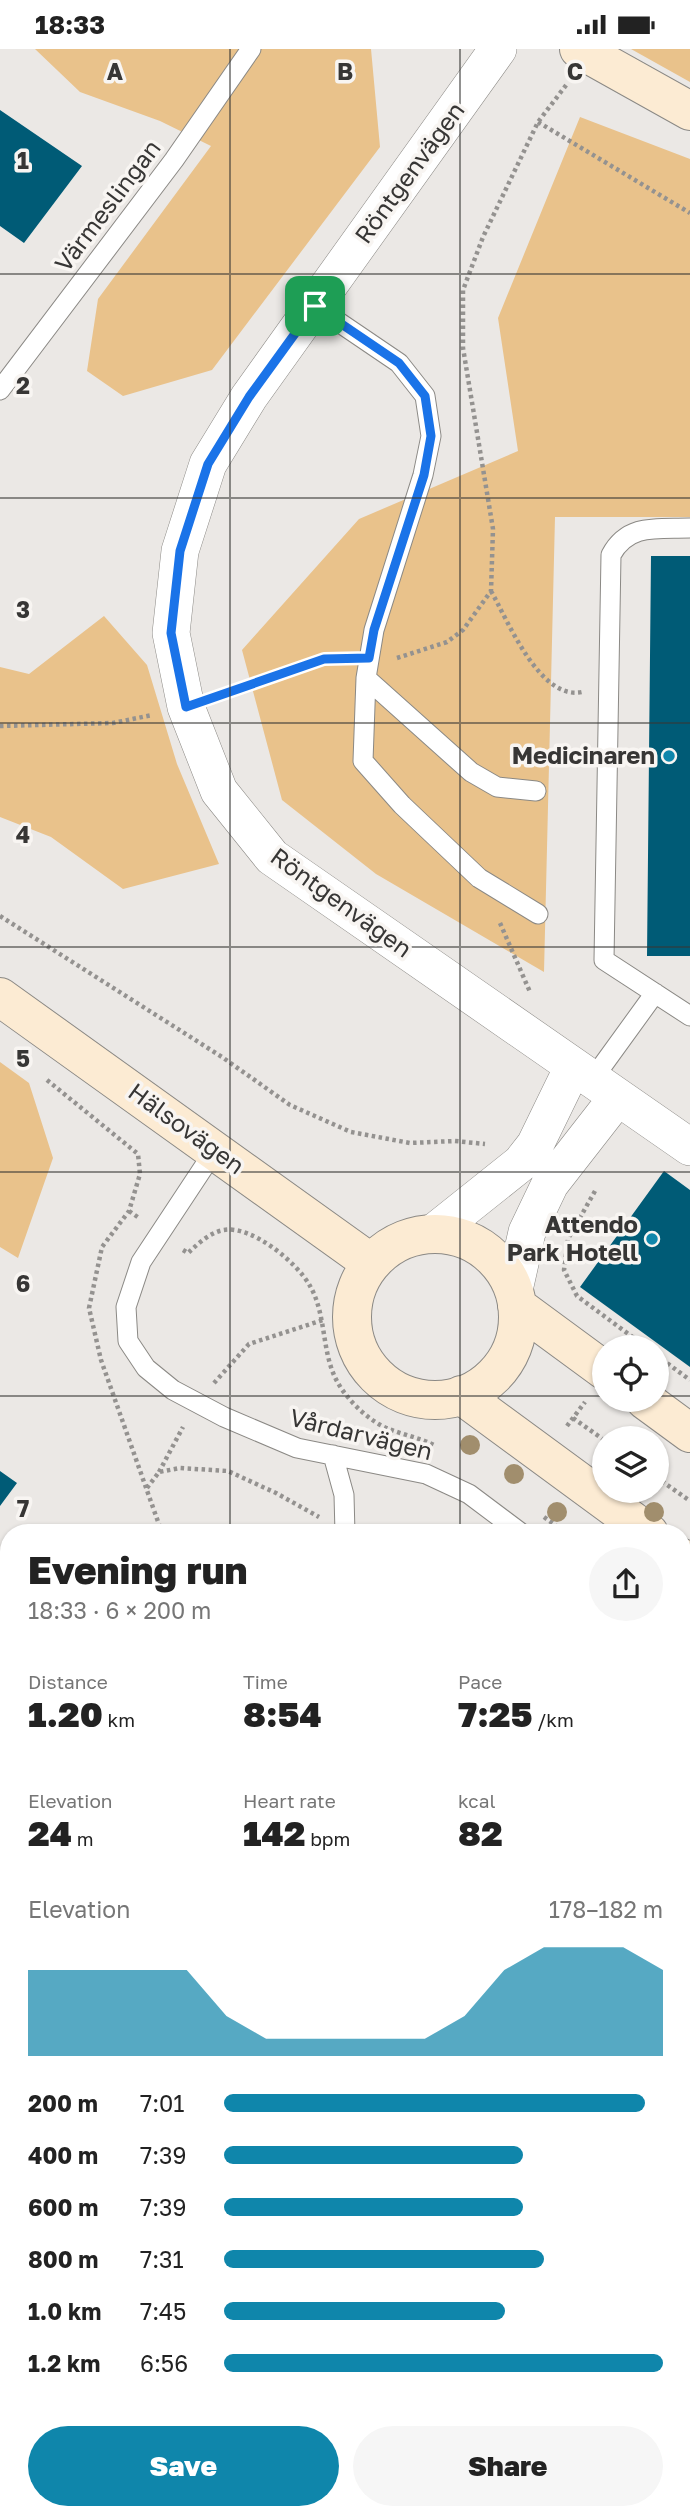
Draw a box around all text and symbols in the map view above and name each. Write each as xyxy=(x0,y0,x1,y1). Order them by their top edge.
text: 18:33 xyxy=(35,9,105,40)
text: A xyxy=(107,57,124,85)
text: B xyxy=(337,57,353,85)
text: C xyxy=(567,57,583,85)
street label: Röntgenvägen xyxy=(348,96,470,248)
street label: Värmeslingan xyxy=(48,133,166,277)
text: 1 xyxy=(17,146,29,174)
pin xyxy=(285,276,345,336)
icon: arrive xyxy=(296,287,334,325)
text: 2 xyxy=(16,371,30,399)
text: 3 xyxy=(16,595,30,623)
place label: Medicinaren xyxy=(512,740,655,769)
marker: Medicinaren xyxy=(661,748,677,764)
text: 4 xyxy=(16,820,30,848)
street label: Röntgenvägen xyxy=(266,841,418,963)
text: 5 xyxy=(16,1044,30,1072)
street label: Hälsovägen xyxy=(123,1076,250,1180)
place label: Attendo Park Hotell xyxy=(507,1209,638,1266)
marker: Attendo Park Hotell xyxy=(644,1231,660,1247)
text: 6 xyxy=(16,1269,30,1297)
map controls xyxy=(592,1335,669,1503)
button: locate xyxy=(592,1335,669,1412)
street label: Vårdarvägen xyxy=(287,1402,436,1465)
button: layers xyxy=(592,1426,669,1503)
text: 7 xyxy=(17,1494,29,1522)
text: Evening run xyxy=(28,1547,247,1592)
button: share xyxy=(589,1547,663,1621)
text: 18:33 · 6 × 200 m xyxy=(28,1596,211,1624)
text: Distance xyxy=(28,1670,108,1693)
text: Time xyxy=(243,1670,288,1693)
text: Pace xyxy=(458,1670,502,1693)
text: 1.20 xyxy=(28,1693,103,1735)
text: 8:54 xyxy=(243,1693,322,1735)
text: 7:25 xyxy=(458,1693,532,1735)
text: km xyxy=(103,1708,135,1731)
text: /km xyxy=(532,1708,574,1731)
text: Elevation xyxy=(28,1789,113,1812)
text: Heart rate xyxy=(243,1789,336,1812)
text: kcal xyxy=(458,1789,496,1812)
text: 24 xyxy=(28,1812,72,1854)
text: 142 xyxy=(243,1812,305,1854)
text: 82 xyxy=(458,1812,503,1854)
text: m xyxy=(72,1827,94,1850)
text: bpm xyxy=(305,1827,350,1850)
text: Elevation xyxy=(28,1895,130,1923)
text: 178–182 m xyxy=(549,1895,663,1923)
text: 200 m xyxy=(28,2089,98,2117)
text: 7:01 xyxy=(140,2089,185,2117)
text: 400 m xyxy=(28,2141,98,2169)
text: 7:39 xyxy=(140,2141,186,2169)
text: 600 m xyxy=(28,2193,98,2221)
text: 7:39 xyxy=(140,2193,186,2221)
text: 800 m xyxy=(28,2245,99,2273)
text: 7:31 xyxy=(140,2245,184,2273)
text: 1.0 km xyxy=(28,2297,101,2325)
text: 7:45 xyxy=(140,2297,186,2325)
text: 1.2 km xyxy=(28,2349,100,2377)
text: 6:56 xyxy=(140,2349,188,2377)
button: Save xyxy=(28,2426,339,2506)
button: Share xyxy=(353,2426,663,2506)

